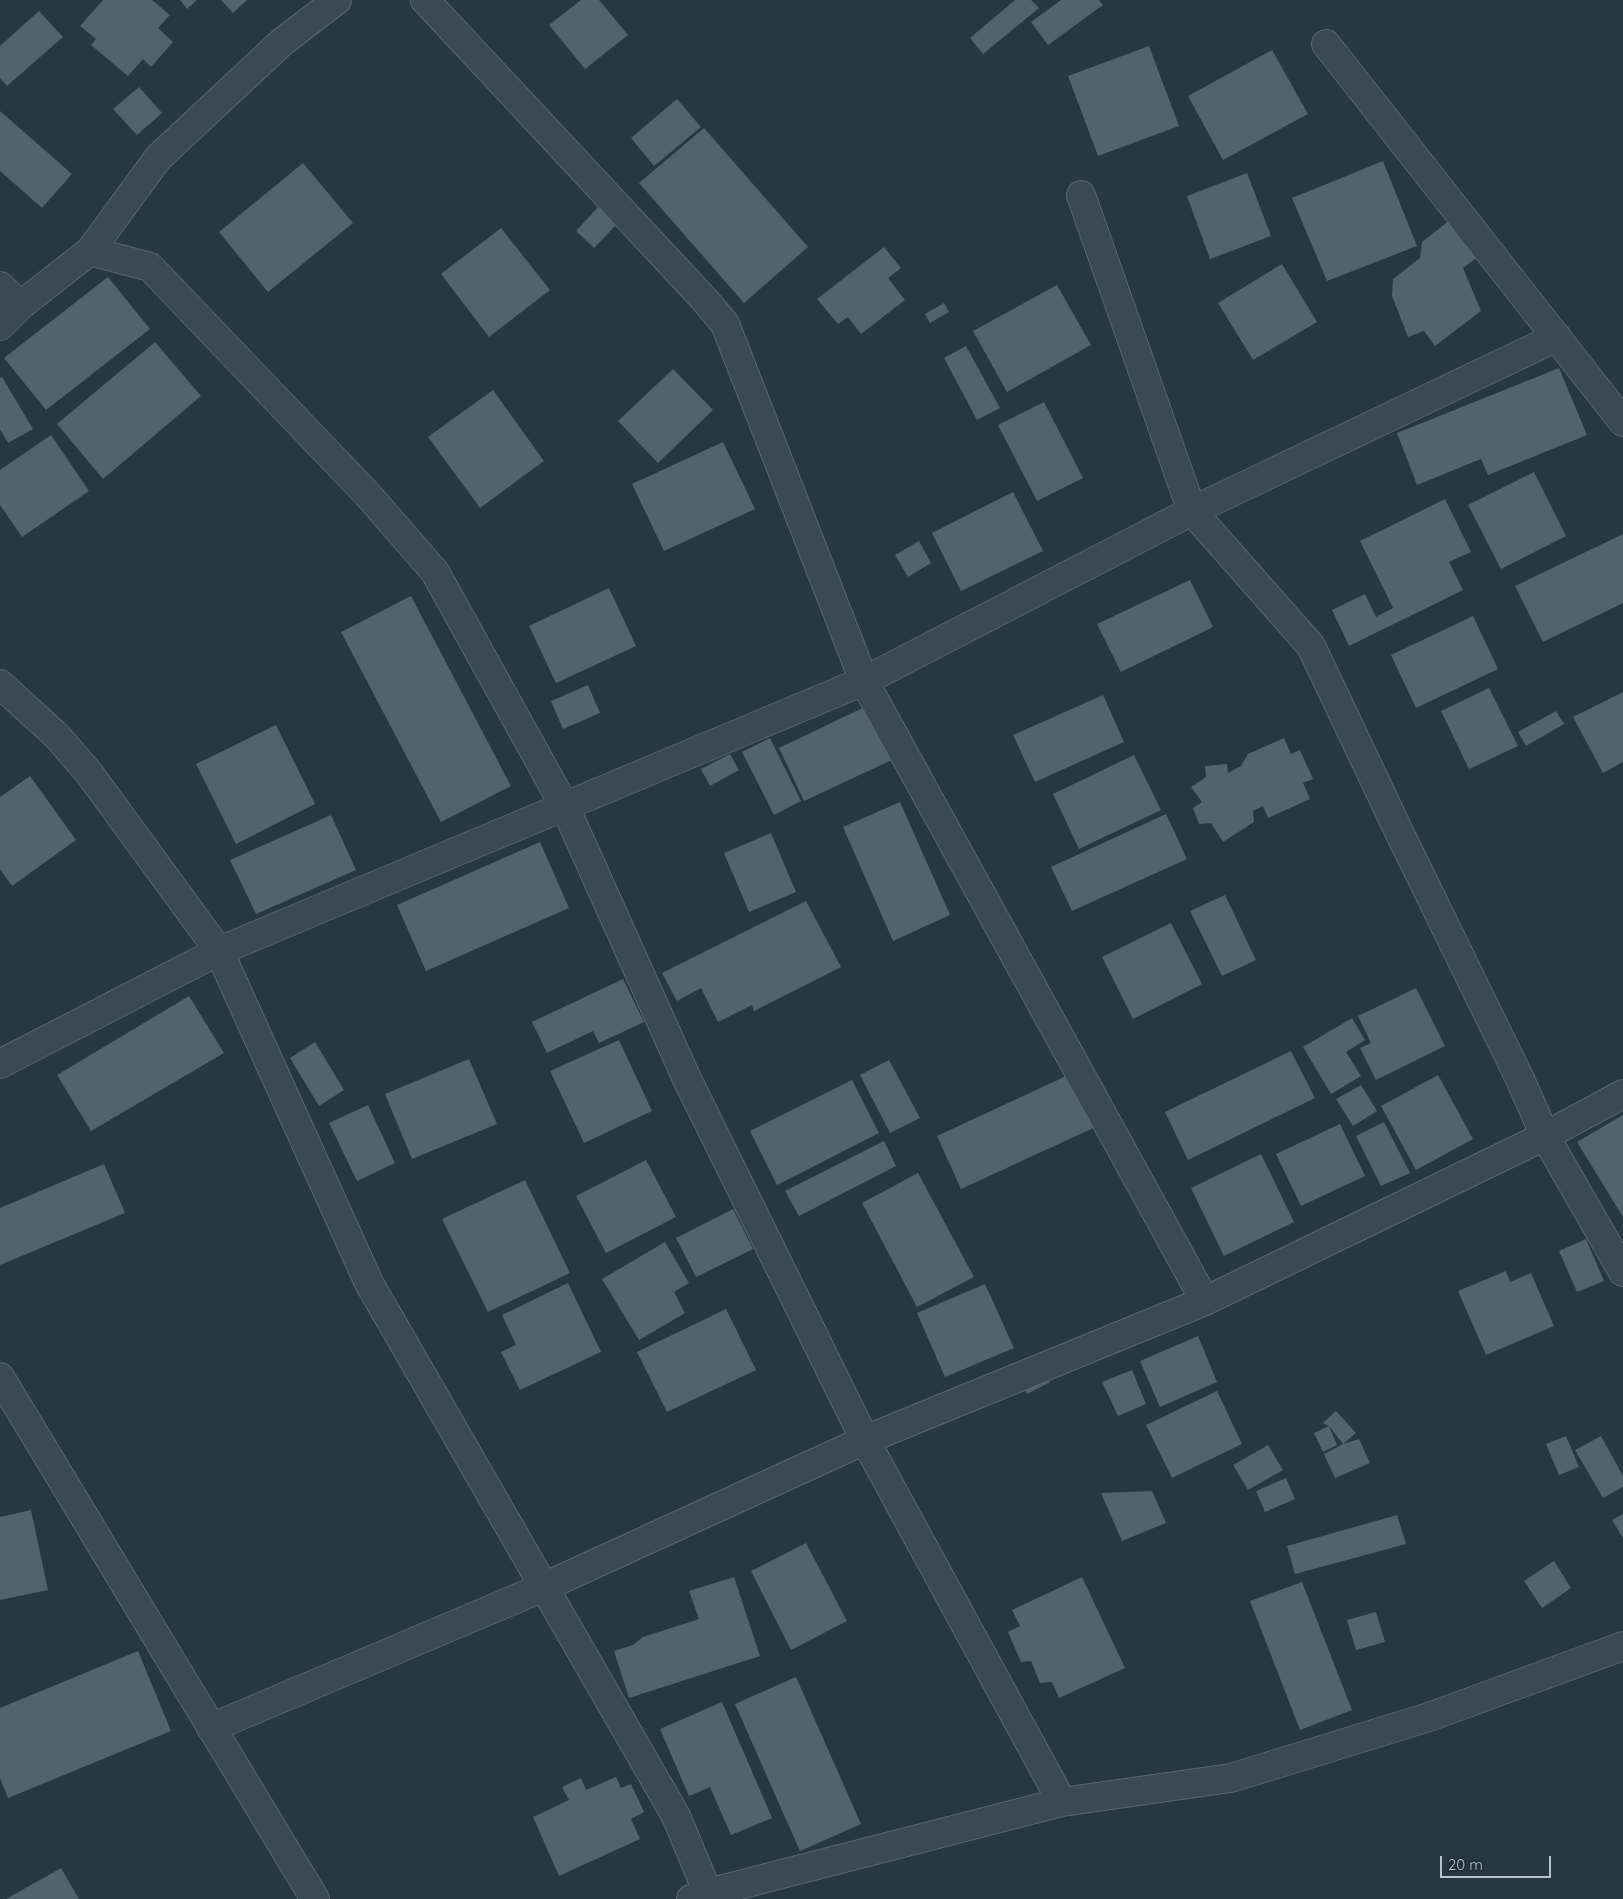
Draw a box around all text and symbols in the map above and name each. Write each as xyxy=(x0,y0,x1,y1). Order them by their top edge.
scale bar xyxy=(1443,1846,1554,1878)
text: 20 m xyxy=(1448,1855,1483,1874)

